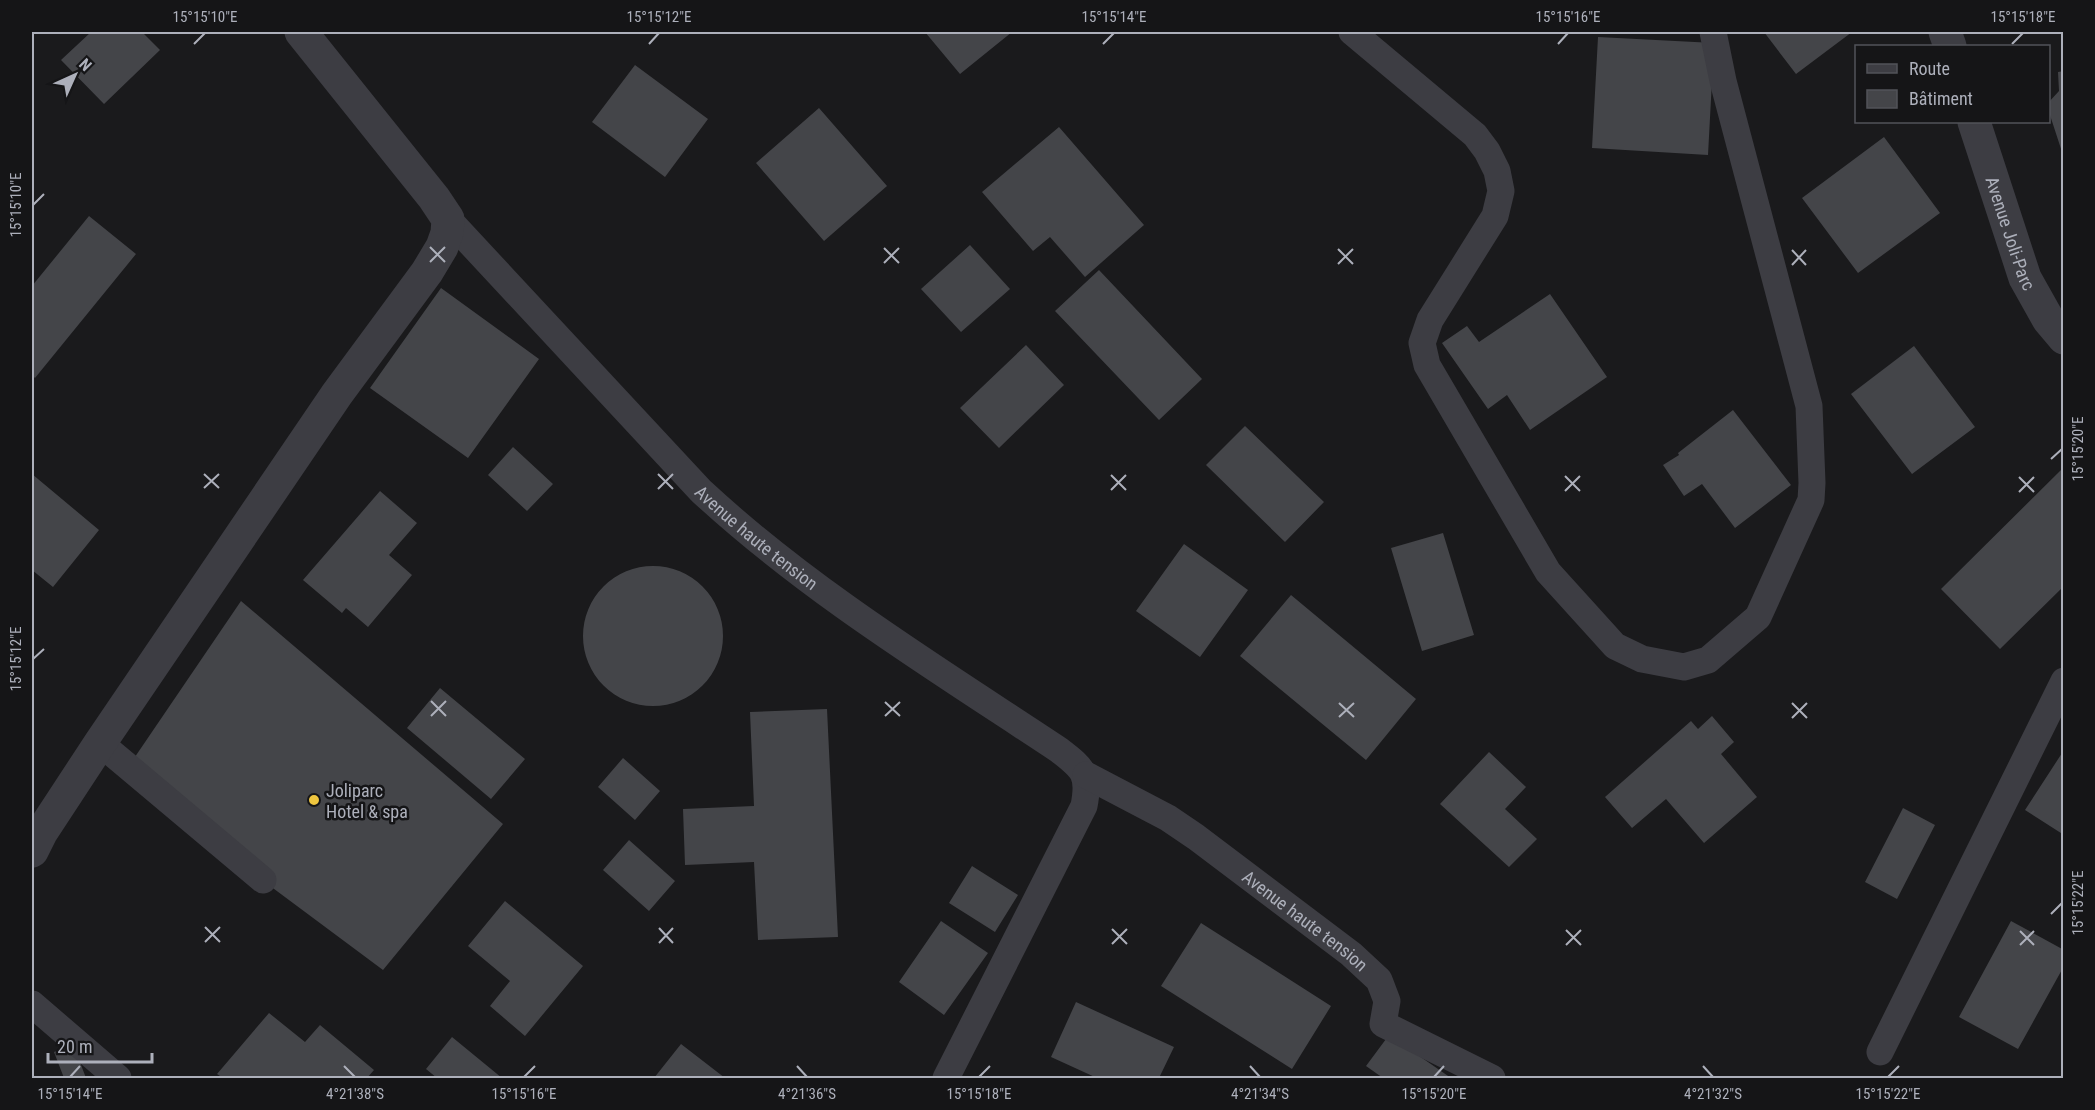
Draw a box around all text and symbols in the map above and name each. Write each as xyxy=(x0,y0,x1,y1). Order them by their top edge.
text: 15°15'10"E xyxy=(173,8,237,26)
text: 15°15'12"E xyxy=(627,8,691,26)
text: 15°15'14"E xyxy=(1082,8,1146,26)
text: 15°15'16"E xyxy=(1536,8,1600,26)
text: 15°15'18"E xyxy=(1991,8,2055,26)
north arrow xyxy=(45,45,105,105)
legend xyxy=(1855,45,2050,123)
text: N xyxy=(75,55,95,75)
text: Route xyxy=(1909,58,1950,79)
text: Bâtiment xyxy=(1909,88,1973,109)
text: 15°15'10"E xyxy=(7,173,25,237)
street label: Avenue Joli-Parc xyxy=(1982,174,2040,294)
text: 15°15'20"E xyxy=(2069,417,2087,481)
street label: Avenue haute tension xyxy=(691,481,822,594)
text: 15°15'12"E xyxy=(7,627,25,691)
place label: Joliparc Hotel & spa xyxy=(326,780,408,822)
marker: Joliparc Hotel & spa xyxy=(307,793,321,807)
street label: Avenue haute tension xyxy=(1239,866,1373,975)
text: 15°15'22"E xyxy=(2069,871,2087,935)
scale bar xyxy=(48,1026,152,1064)
text: 20 m xyxy=(57,1036,92,1057)
text: 15°15'14"E xyxy=(38,1085,102,1103)
text: 4°21'38"S xyxy=(326,1085,384,1103)
text: 15°15'16"E xyxy=(492,1085,556,1103)
text: 4°21'36"S xyxy=(778,1085,836,1103)
text: 15°15'18"E xyxy=(947,1085,1011,1103)
text: 4°21'34"S xyxy=(1231,1085,1289,1103)
text: 15°15'20"E xyxy=(1402,1085,1466,1103)
text: 4°21'32"S xyxy=(1684,1085,1742,1103)
text: 15°15'22"E xyxy=(1856,1085,1920,1103)

